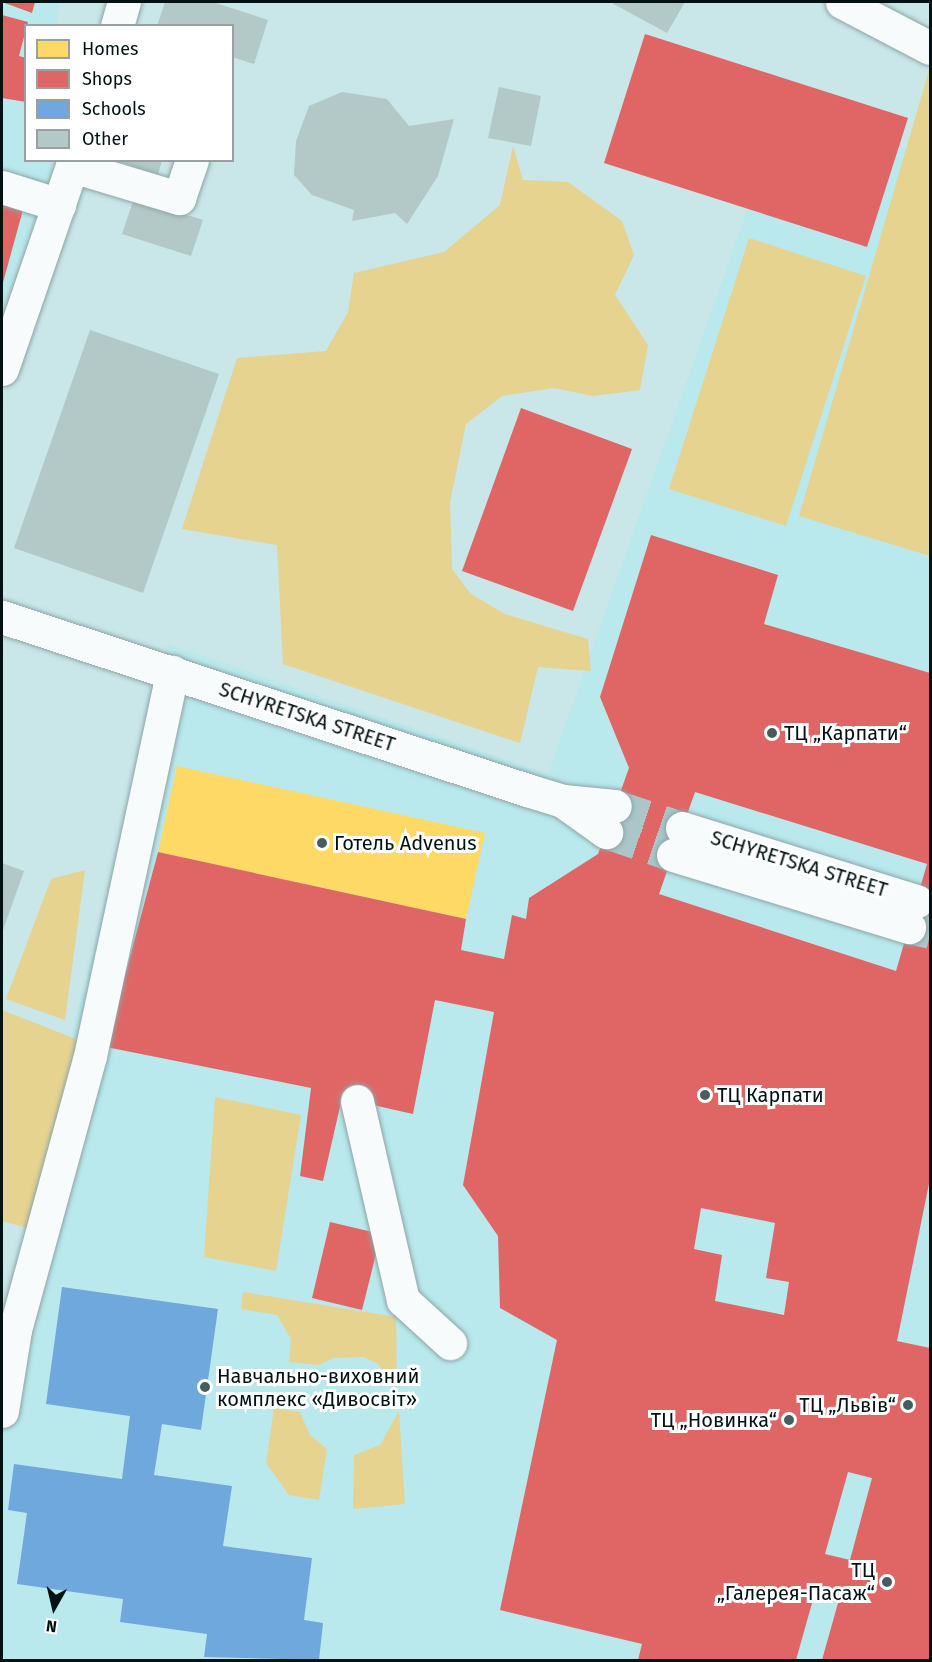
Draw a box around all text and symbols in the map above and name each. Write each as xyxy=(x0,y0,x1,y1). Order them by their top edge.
legend xyxy=(24,24,234,162)
text: Homes xyxy=(82,38,138,60)
text: Shops xyxy=(82,68,132,90)
text: Schools xyxy=(82,98,146,120)
text: Other xyxy=(82,128,128,150)
street label: SCHYRETSKA STREET xyxy=(216,677,398,757)
place label: ТЦ „Карпати“ xyxy=(784,721,907,745)
marker: ТЦ „Карпати“ xyxy=(765,726,779,740)
street label: SCHYRETSKA STREET xyxy=(708,826,890,902)
place label: Готель Advenus xyxy=(334,831,476,855)
marker: Готель Advenus xyxy=(315,836,329,850)
place label: ТЦ Карпати xyxy=(717,1083,824,1107)
marker: ТЦ Карпати xyxy=(698,1088,712,1102)
place label: Навчально-виховний комплекс «Дивосвіт» xyxy=(217,1364,419,1411)
marker: Навчально-виховний комплекс «Дивосвіт» xyxy=(198,1380,212,1394)
place label: ТЦ „Львів“ xyxy=(799,1393,896,1417)
marker: ТЦ „Львів“ xyxy=(901,1398,915,1412)
place label: ТЦ „Новинка“ xyxy=(651,1408,777,1432)
marker: ТЦ „Новинка“ xyxy=(782,1413,796,1427)
place label: ТЦ „Галерея-Пасаж“ xyxy=(717,1558,875,1605)
marker: ТЦ „Галерея-Пасаж“ xyxy=(880,1575,894,1589)
north arrow xyxy=(24,1578,84,1638)
text: N xyxy=(45,1616,58,1636)

